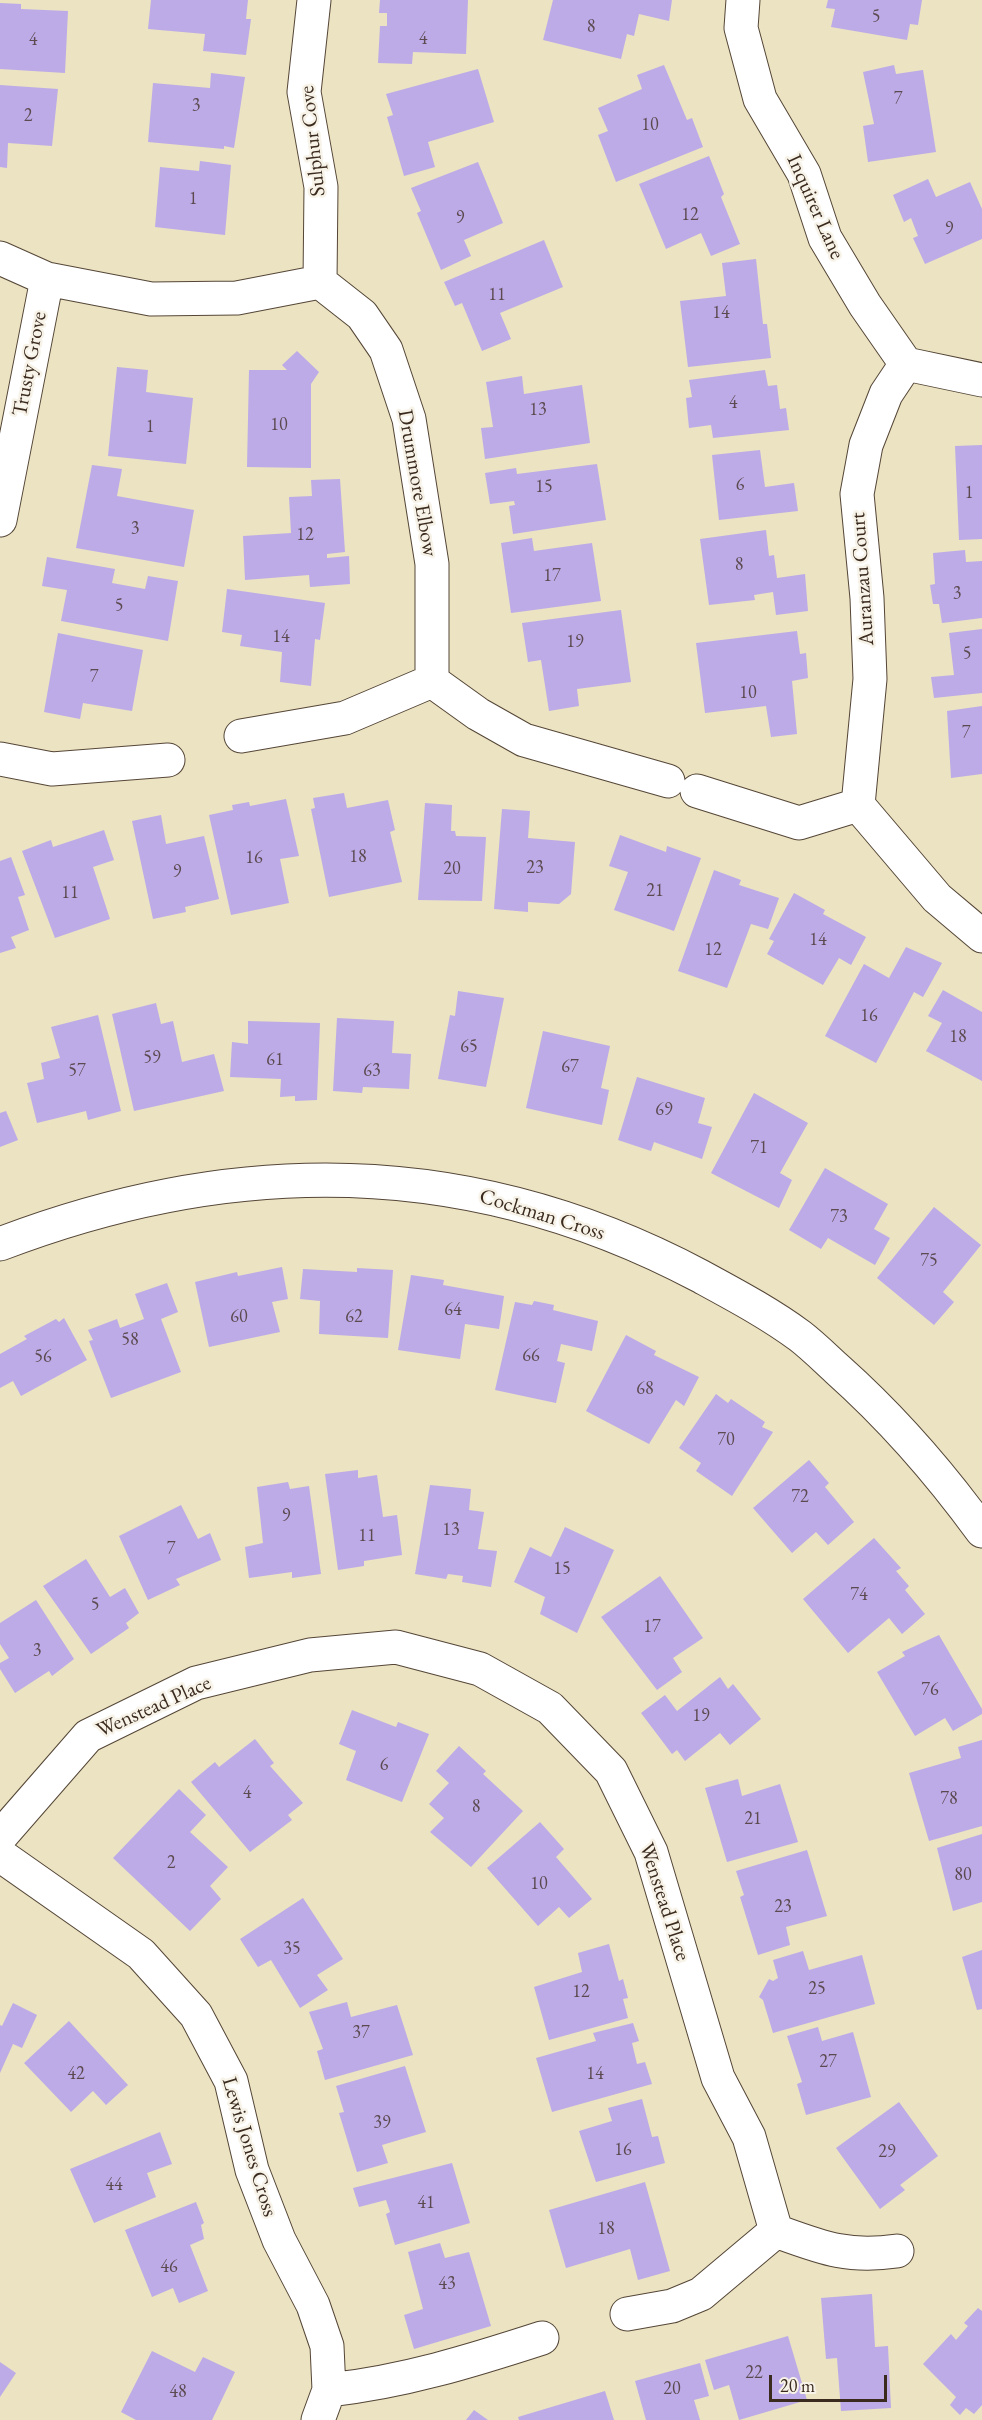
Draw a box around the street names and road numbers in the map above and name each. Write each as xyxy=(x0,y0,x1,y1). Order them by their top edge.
street label: Sulphur Cove xyxy=(295,84,331,198)
street label: Inquirer Lane xyxy=(781,151,849,263)
street label: Trusty Grove xyxy=(8,310,52,418)
street label: Drummore Elbow xyxy=(392,408,442,558)
street label: Auranzau Court xyxy=(846,511,880,647)
street label: Cockman Cross xyxy=(476,1184,608,1246)
street label: Wenstead Place xyxy=(93,1671,215,1743)
street label: Wenstead Place xyxy=(633,1840,695,1964)
street label: Lewis Jones Cross xyxy=(216,2074,282,2220)

